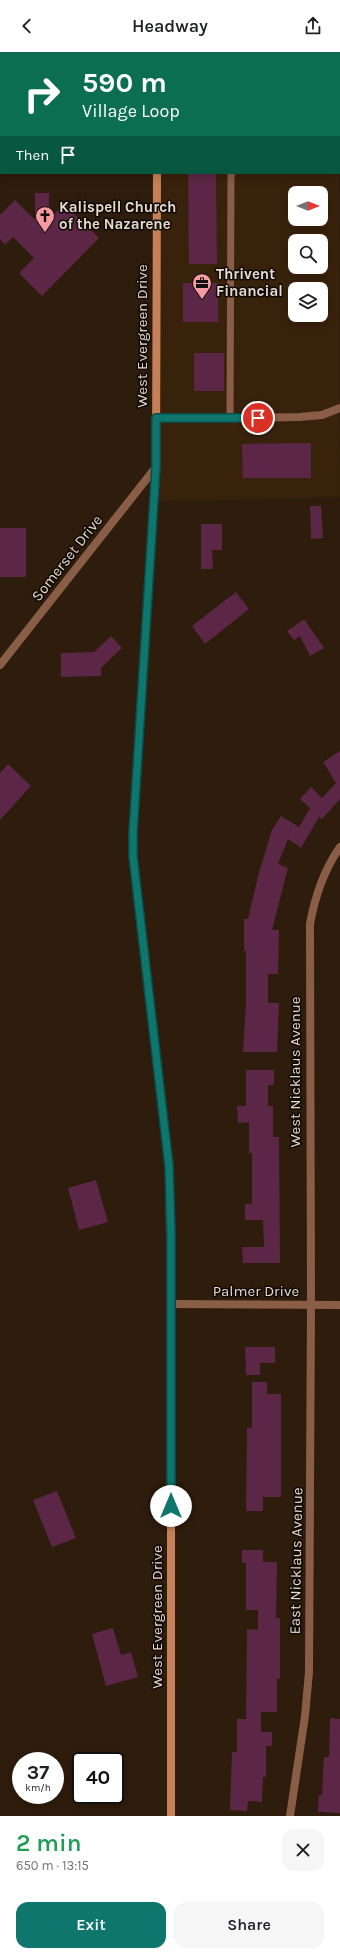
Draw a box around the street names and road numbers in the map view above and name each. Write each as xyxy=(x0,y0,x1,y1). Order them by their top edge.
street label: West Evergreen Drive xyxy=(133,264,151,408)
street label: Somerset Drive xyxy=(28,511,106,605)
street label: West Nicklaus Avenue xyxy=(286,997,304,1148)
street label: Palmer Drive xyxy=(213,1282,299,1300)
street label: East Nicklaus Avenue xyxy=(286,1487,306,1635)
street label: West Evergreen Drive xyxy=(148,1545,166,1689)

